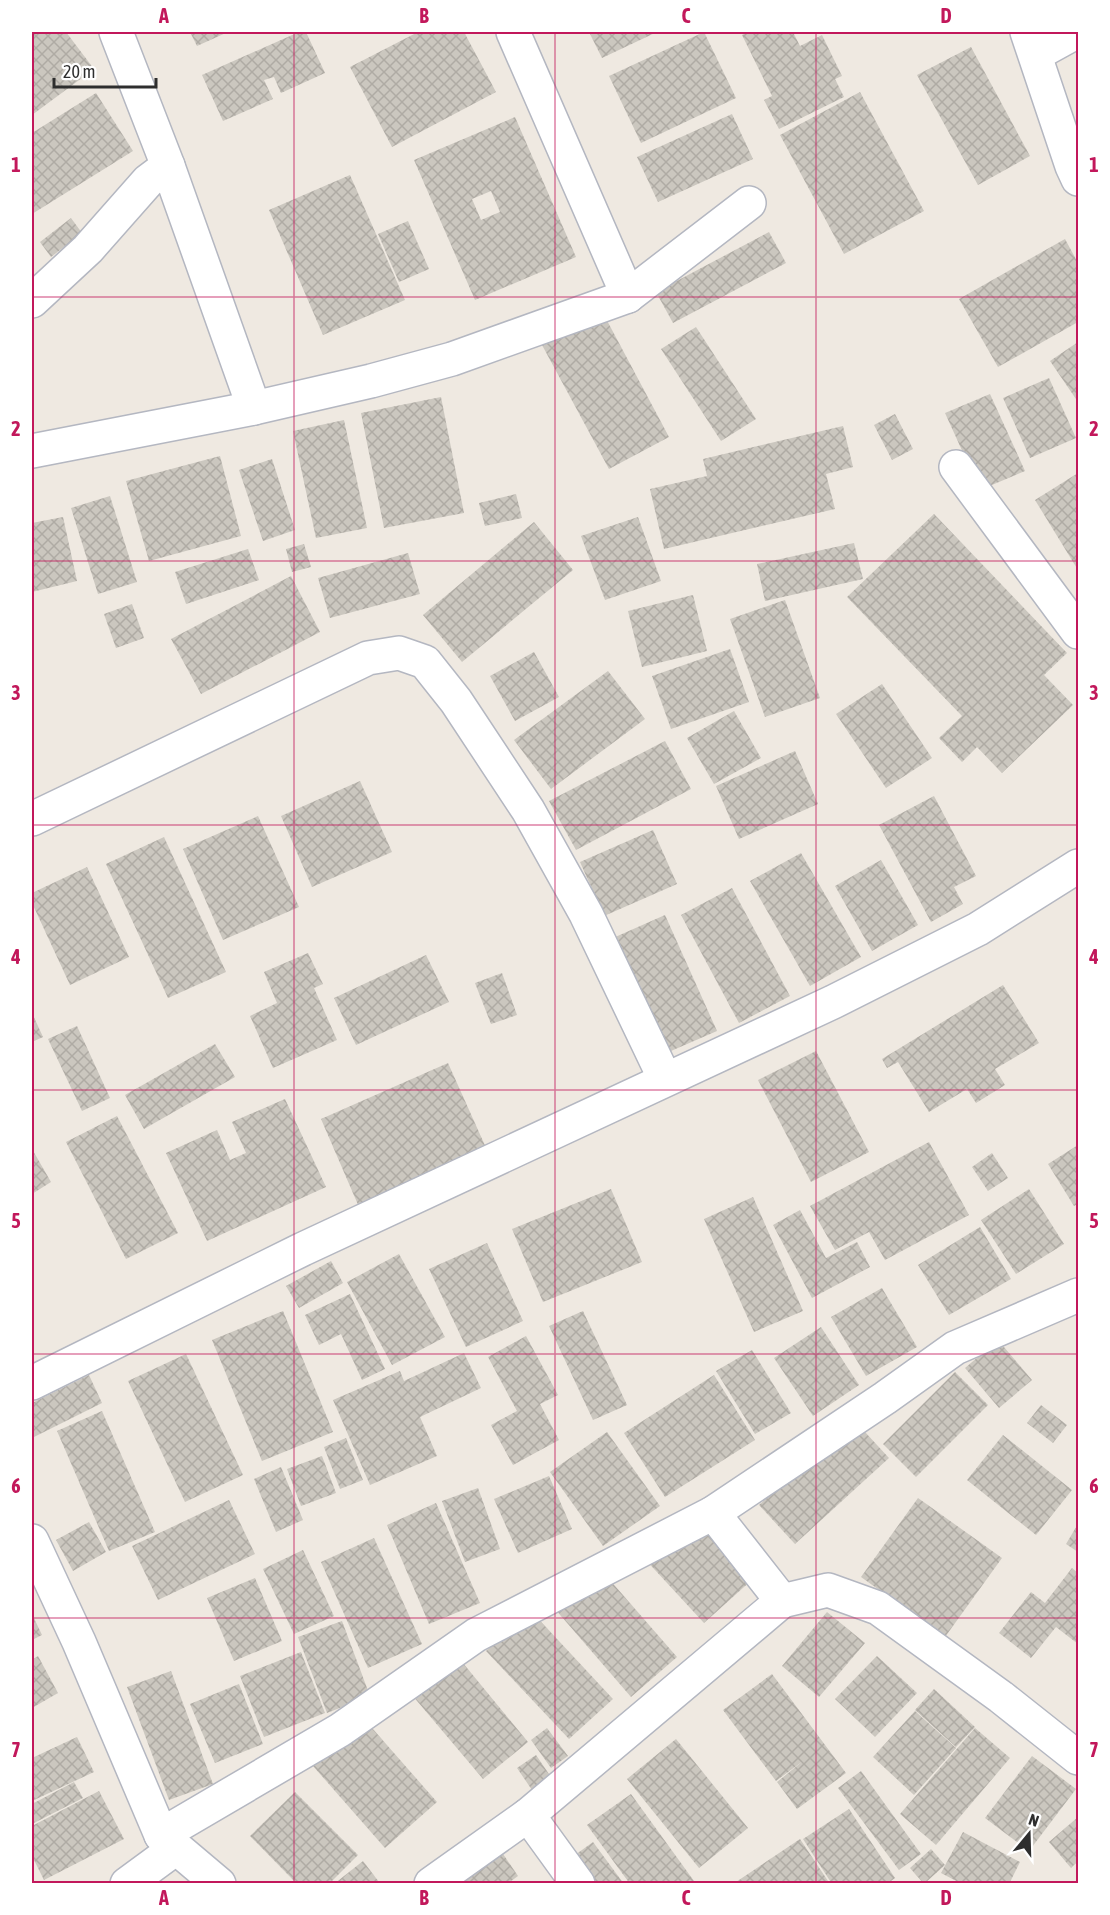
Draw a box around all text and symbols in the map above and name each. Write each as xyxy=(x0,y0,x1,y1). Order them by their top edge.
text: A xyxy=(158,4,169,27)
text: B xyxy=(419,4,429,27)
text: C xyxy=(682,4,691,27)
text: D xyxy=(940,4,952,27)
scale bar xyxy=(54,51,156,89)
text: 20 m xyxy=(63,61,95,82)
text: 1 xyxy=(11,153,21,176)
text: 1 xyxy=(1089,153,1099,176)
text: 2 xyxy=(11,417,21,440)
text: 2 xyxy=(1089,417,1099,440)
text: 3 xyxy=(11,681,21,704)
text: 3 xyxy=(1089,681,1099,704)
text: 4 xyxy=(10,945,21,968)
text: 4 xyxy=(1088,945,1099,968)
text: 5 xyxy=(11,1209,21,1232)
text: 5 xyxy=(1089,1209,1099,1232)
text: 6 xyxy=(11,1474,21,1497)
text: 6 xyxy=(1089,1474,1099,1497)
text: 7 xyxy=(11,1738,21,1761)
text: 7 xyxy=(1089,1738,1099,1761)
north arrow xyxy=(999,1804,1059,1864)
text: N xyxy=(1026,1810,1041,1830)
text: A xyxy=(158,1886,169,1909)
text: B xyxy=(419,1886,429,1909)
text: C xyxy=(682,1886,691,1909)
text: D xyxy=(940,1886,952,1909)

